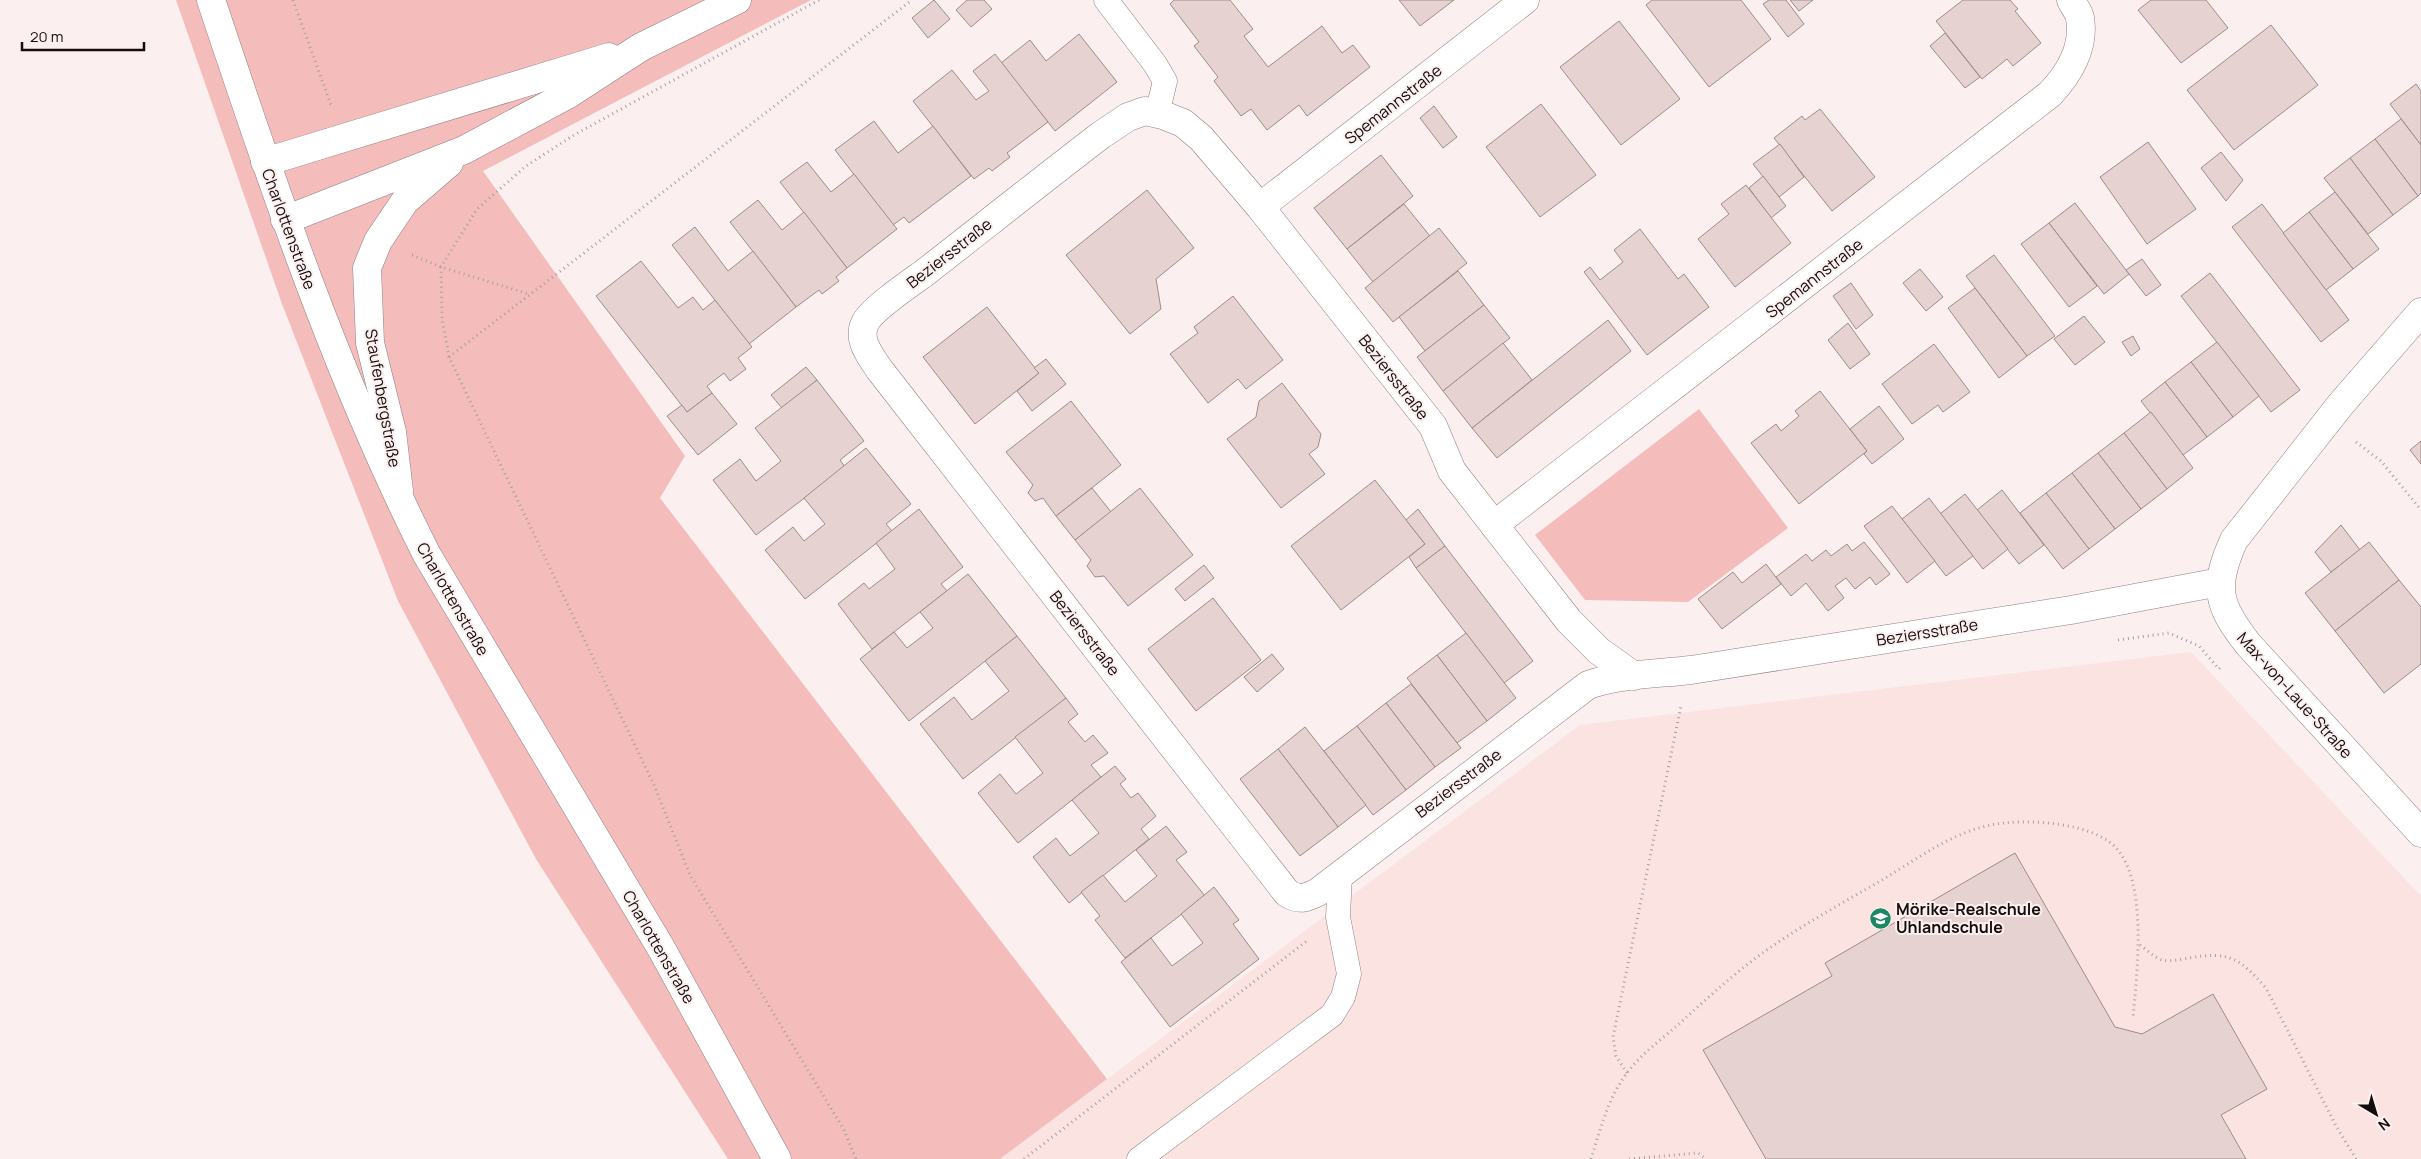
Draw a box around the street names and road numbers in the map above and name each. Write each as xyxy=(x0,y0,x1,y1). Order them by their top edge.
street label: Spemannstraße xyxy=(1340,59,1446,149)
street label: Charlottenstraße xyxy=(257,165,321,293)
street label: Beziersstraße xyxy=(902,213,996,293)
street label: Spemannstraße xyxy=(1761,233,1867,323)
street label: Staufenbergstraße xyxy=(360,327,406,469)
street label: Beziersstraße xyxy=(1354,330,1434,424)
street label: Charlottenstraße xyxy=(412,538,494,660)
street label: Beziersstraße xyxy=(1045,586,1125,680)
street label: Beziersstraße xyxy=(1875,613,1979,651)
street label: Max-von-Laue-Straße xyxy=(2232,627,2358,763)
street label: Beziersstraße xyxy=(1410,743,1506,823)
street label: Charlottenstraße xyxy=(618,886,700,1008)

